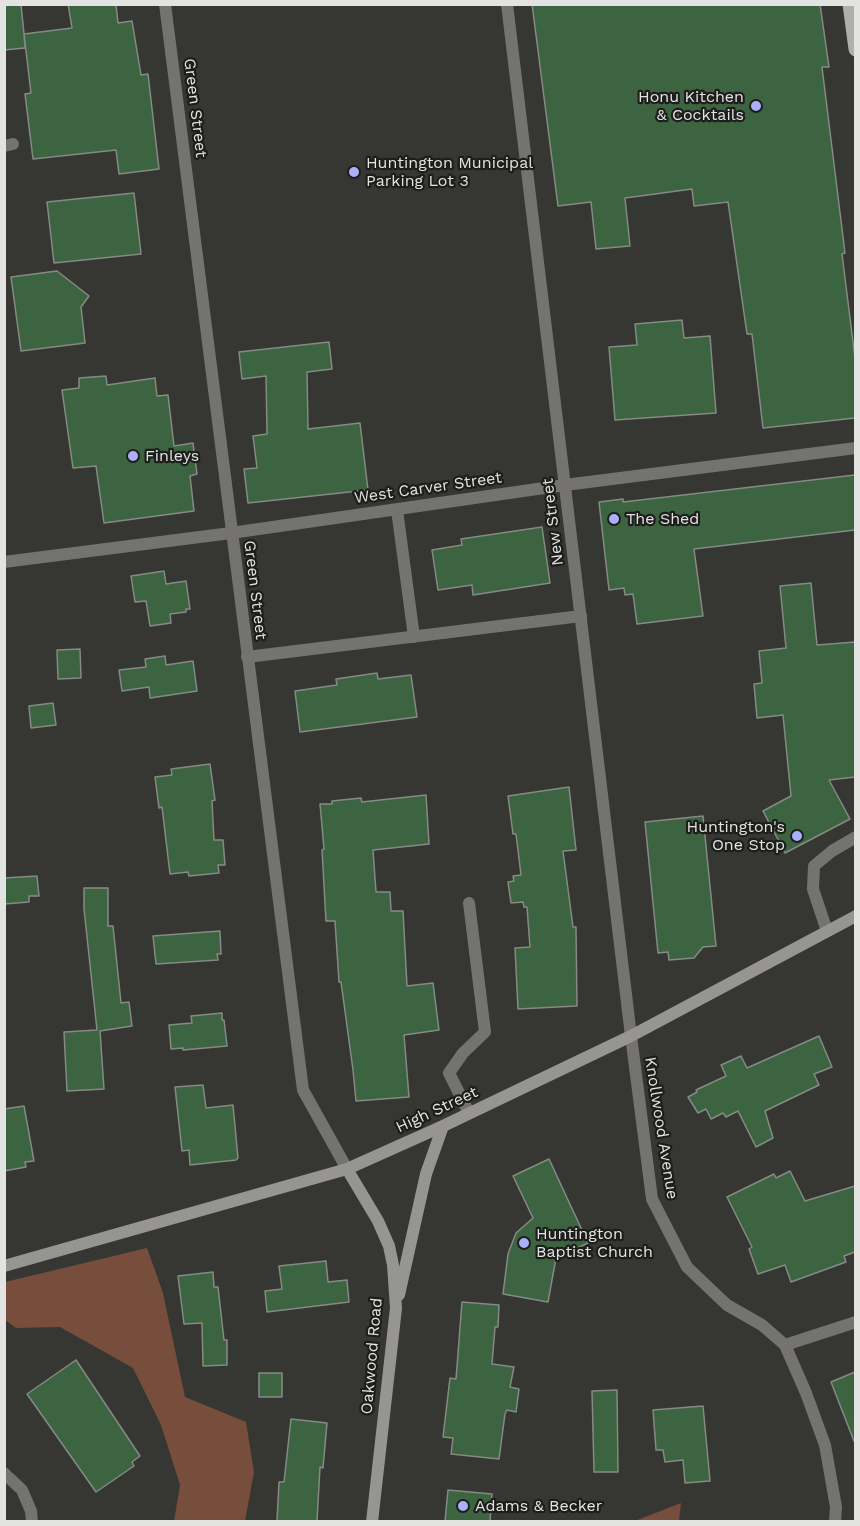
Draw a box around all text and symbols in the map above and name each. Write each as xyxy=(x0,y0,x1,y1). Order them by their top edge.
street label: Green Street xyxy=(179,57,211,159)
place label: Honu Kitchen & Cocktails xyxy=(638,87,744,125)
marker: Honu Kitchen & Cocktails xyxy=(749,99,763,113)
place label: Huntington Municipal Parking Lot 3 xyxy=(366,153,533,191)
marker: Huntington Municipal Parking Lot 3 xyxy=(347,165,361,179)
place label: Finleys xyxy=(145,446,199,466)
marker: Finleys xyxy=(126,449,140,463)
street label: West Carver Street xyxy=(353,468,503,508)
street label: New Street xyxy=(538,477,568,567)
place label: The Shed xyxy=(626,509,699,529)
marker: The Shed xyxy=(607,512,621,526)
street label: Green Street xyxy=(239,539,271,641)
place label: Huntington's One Stop xyxy=(687,817,785,855)
marker: Huntington's One Stop xyxy=(790,829,804,843)
street label: Knollwood Avenue xyxy=(640,1055,682,1201)
street label: High Street xyxy=(393,1083,481,1137)
place label: Huntington Baptist Church xyxy=(536,1224,653,1262)
marker: Huntington Baptist Church xyxy=(517,1236,531,1250)
street label: Oakwood Road xyxy=(357,1297,387,1415)
place label: Adams & Becker xyxy=(475,1496,602,1516)
marker: Adams & Becker xyxy=(456,1499,470,1513)

